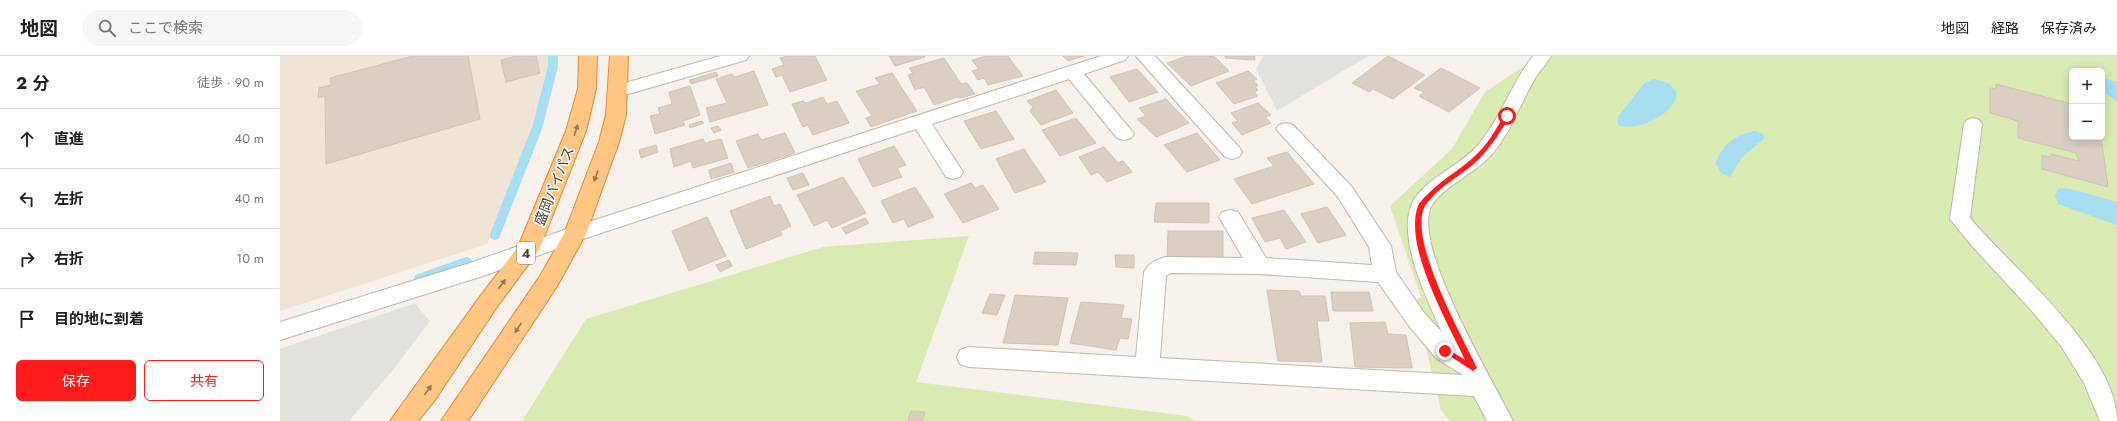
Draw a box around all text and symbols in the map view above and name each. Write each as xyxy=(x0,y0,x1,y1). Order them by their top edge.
search box xyxy=(82,10,362,46)
text: 地図 xyxy=(20,15,58,42)
icon: search xyxy=(96,17,118,39)
text: ここで検索 xyxy=(128,17,203,39)
text: 地図 xyxy=(1941,18,1969,38)
text: 経路 xyxy=(1991,18,2019,38)
text: 保存済み xyxy=(2041,18,2097,38)
map controls xyxy=(2069,68,2105,140)
button: + xyxy=(2069,68,2105,104)
text: 2 分 xyxy=(16,71,49,95)
text: 徒歩 · 90 m xyxy=(197,73,264,92)
button: − xyxy=(2069,104,2105,140)
route start xyxy=(1498,107,1516,125)
one-way arrow xyxy=(573,124,579,136)
icon: ahead xyxy=(16,128,38,150)
text: 直進 xyxy=(54,128,84,150)
text: 40 m xyxy=(235,129,264,148)
street label: 盛岡バイパス xyxy=(529,143,579,229)
one-way arrow xyxy=(593,170,599,182)
icon: left xyxy=(16,188,38,210)
text: 左折 xyxy=(54,188,84,210)
text: 40 m xyxy=(235,189,264,208)
road number: 4 xyxy=(517,242,535,264)
icon: right xyxy=(16,248,38,270)
text: 右折 xyxy=(54,248,84,270)
text: 10 m xyxy=(236,249,264,268)
one-way arrow xyxy=(498,278,506,289)
icon: arrive xyxy=(16,308,38,330)
text: 目的地に到着 xyxy=(54,308,144,330)
one-way arrow xyxy=(515,323,522,334)
route end xyxy=(1436,342,1454,360)
button: 保存 xyxy=(16,360,136,401)
button: 共有 xyxy=(144,360,264,401)
one-way arrow xyxy=(423,385,432,396)

